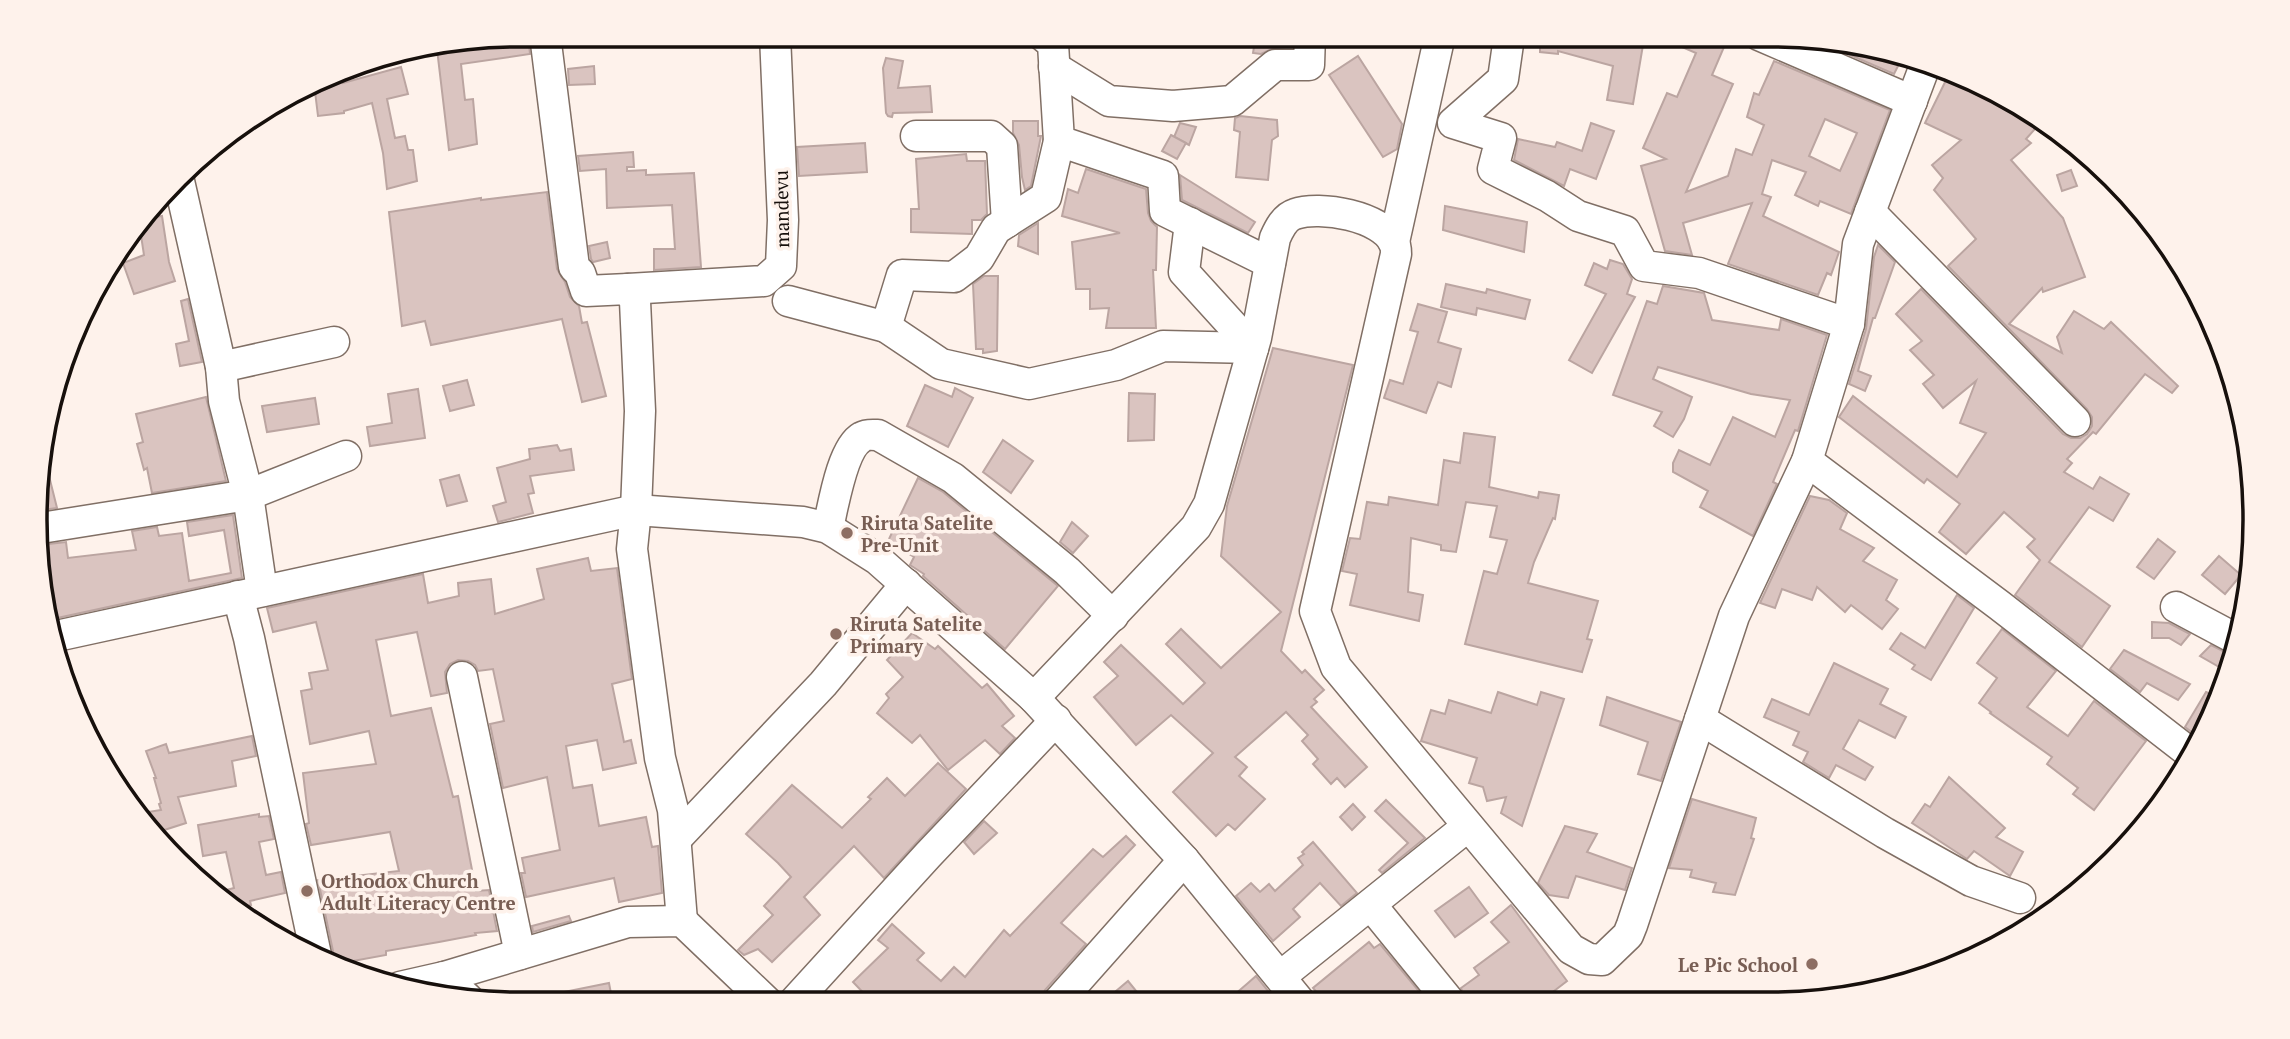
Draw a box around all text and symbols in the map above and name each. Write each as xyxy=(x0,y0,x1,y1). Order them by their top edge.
street label: mandevu xyxy=(768,170,794,248)
place label: Riruta Satelite Pre-Unit xyxy=(861,510,993,557)
marker: Riruta Satelite Pre-Unit xyxy=(839,525,855,541)
place label: Riruta Satelite Primary xyxy=(850,611,982,658)
marker: Riruta Satelite Primary xyxy=(828,626,844,642)
place label: Orthodox Church Adult Literacy Centre xyxy=(321,868,516,915)
marker: Orthodox Church Adult Literacy Centre xyxy=(299,883,315,899)
place label: Le Pic School xyxy=(1678,952,1798,977)
marker: Le Pic School xyxy=(1804,956,1820,972)

